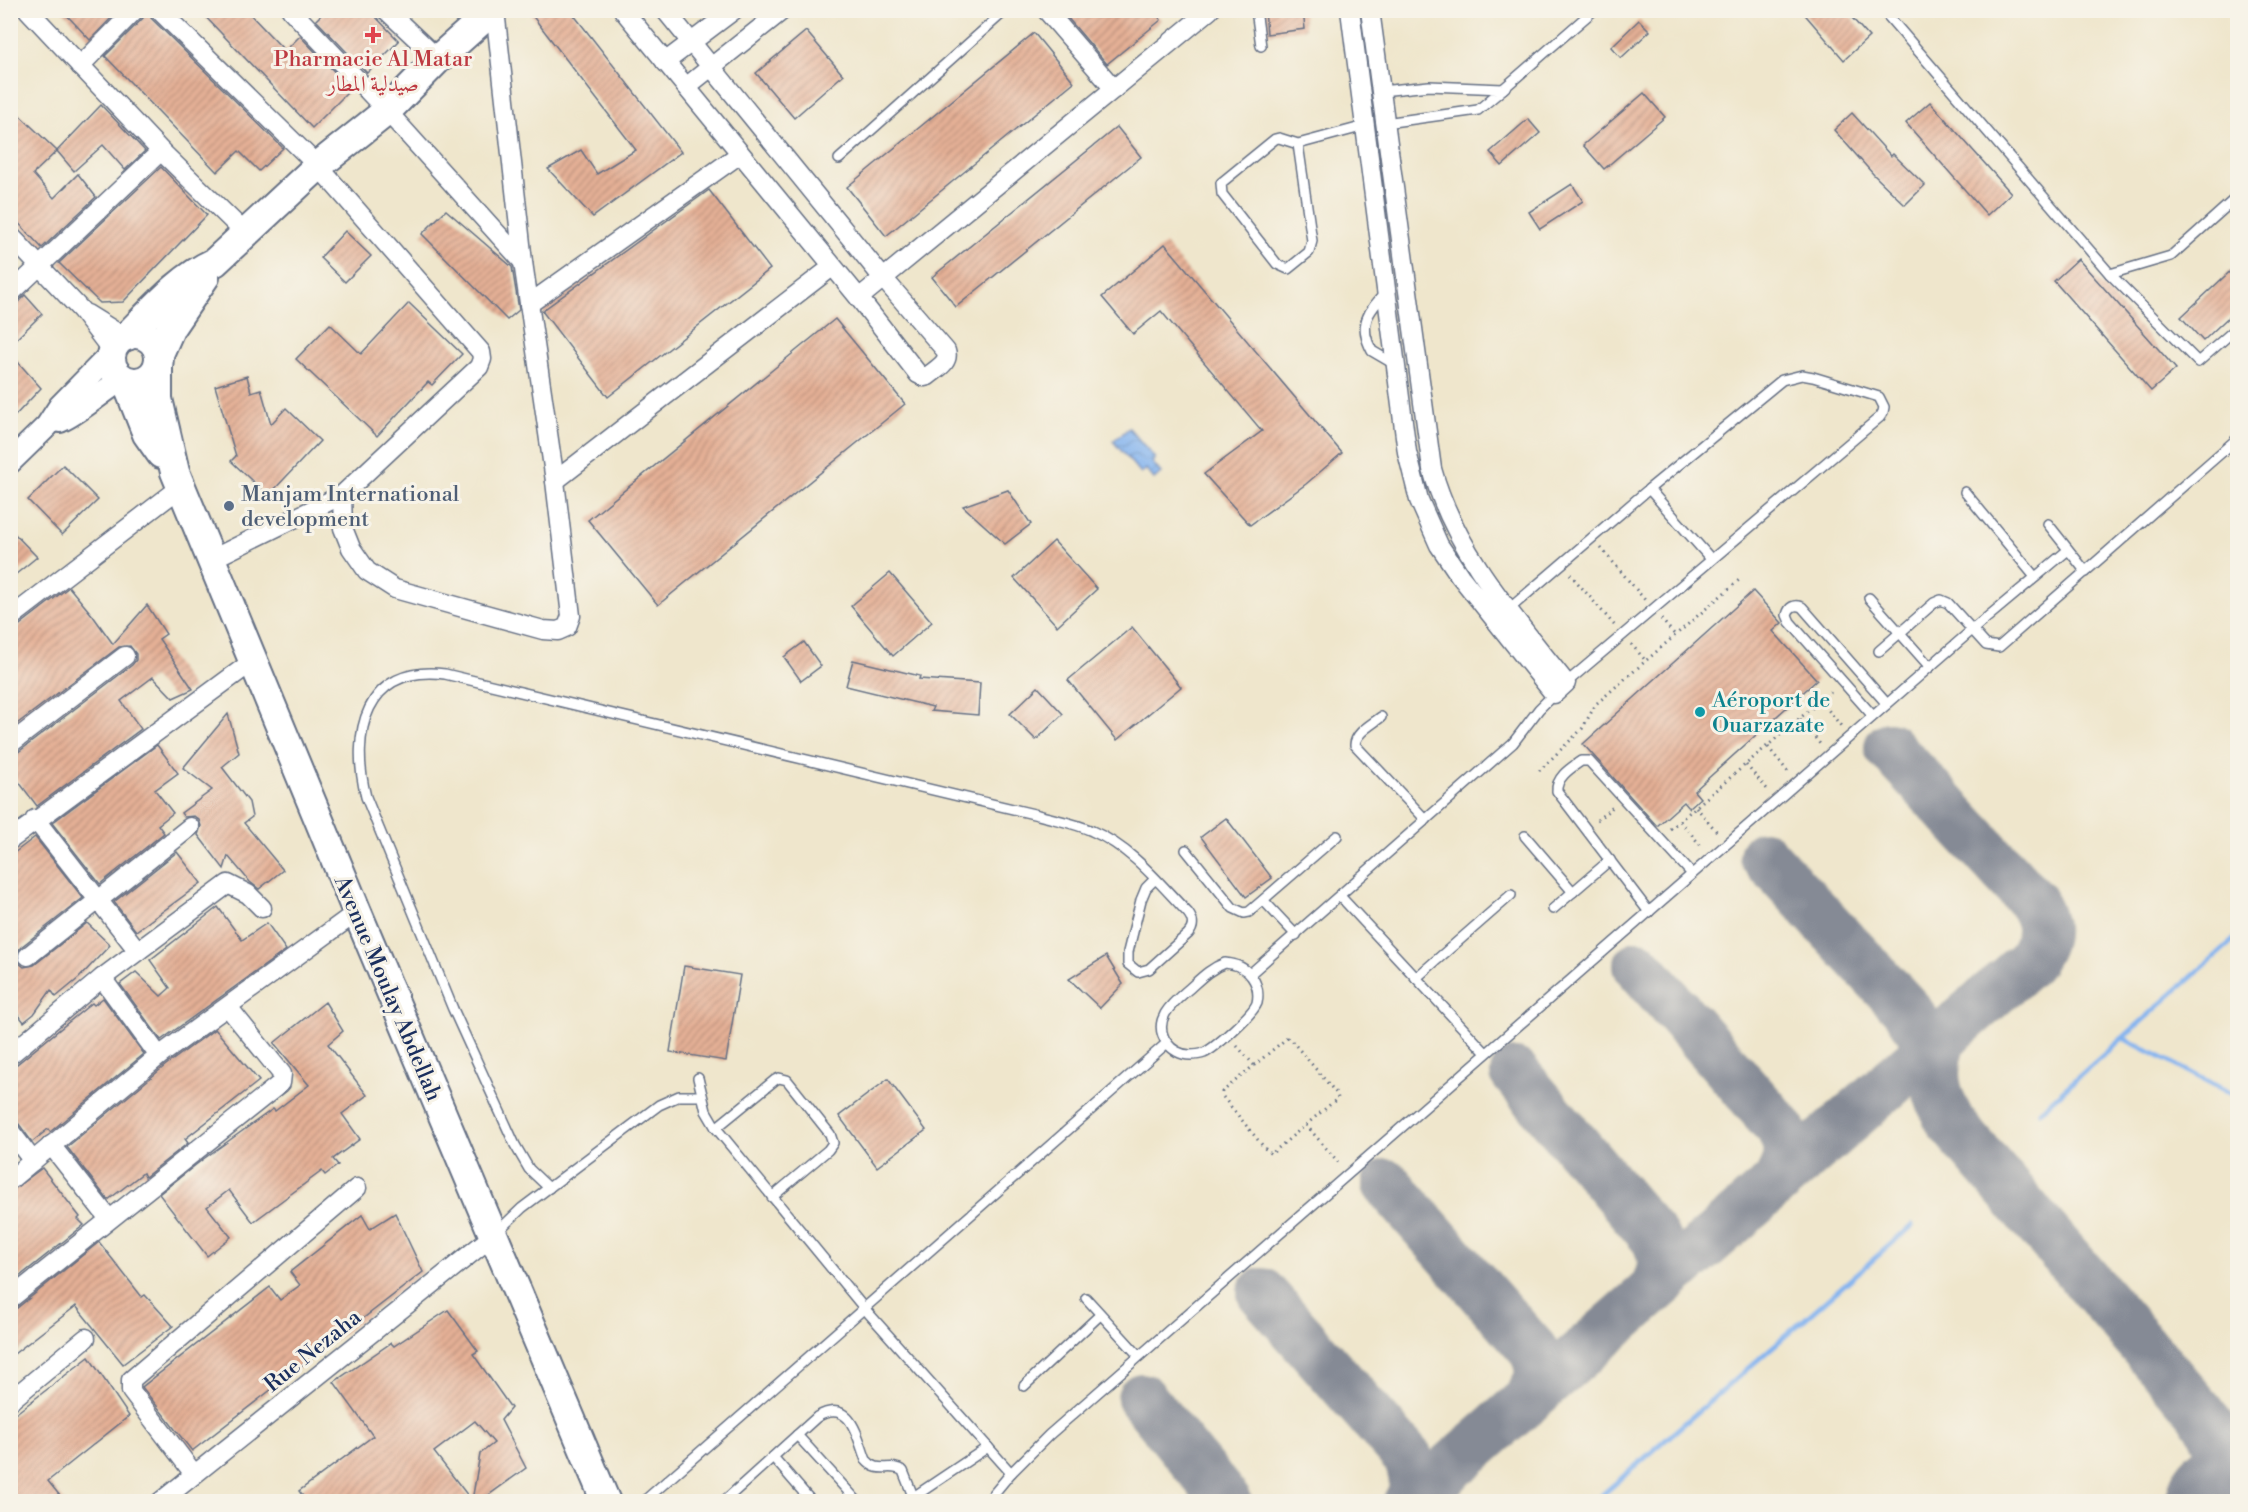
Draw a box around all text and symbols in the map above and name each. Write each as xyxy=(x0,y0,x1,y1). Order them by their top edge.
marker: Pharmacie Al Matar صيدلية المطار xyxy=(366,28,380,42)
place label: Pharmacie Al Matar صيدلية المطار xyxy=(273,46,473,98)
place label: Manjam International development xyxy=(241,481,460,533)
marker: Manjam International development xyxy=(222,499,236,513)
place label: Aéroport de Ouarzazate xyxy=(1711,687,1830,739)
marker: Aéroport de Ouarzazate xyxy=(1693,705,1707,719)
street label: Avenue Moulay Abdellah xyxy=(327,871,447,1105)
street label: Rue Nezaha xyxy=(259,1303,367,1398)

